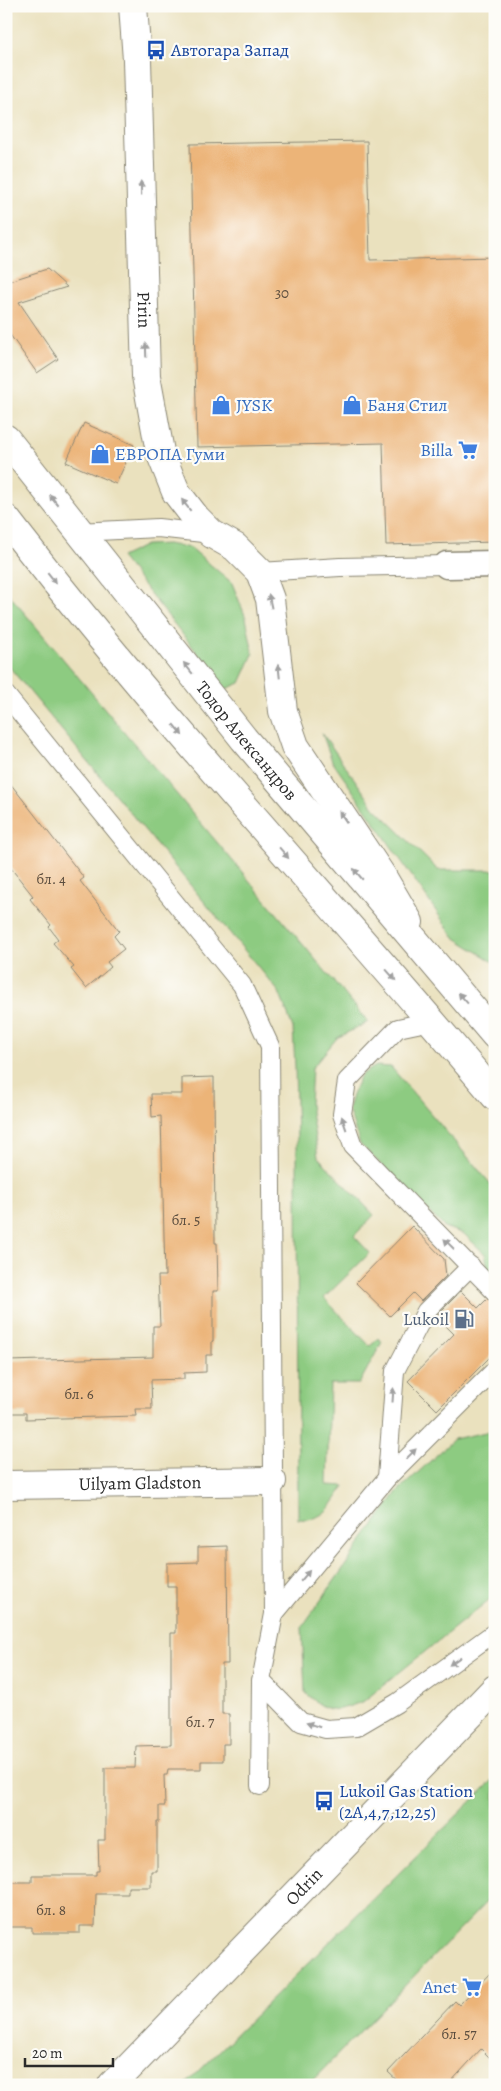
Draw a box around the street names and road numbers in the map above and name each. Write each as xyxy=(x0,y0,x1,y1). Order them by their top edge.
street label: Pirin xyxy=(132,291,157,329)
street label: Тодор Александров xyxy=(191,676,303,806)
street label: Uilyam Gladston xyxy=(79,1470,202,1496)
street label: Odrin xyxy=(280,1862,328,1911)

